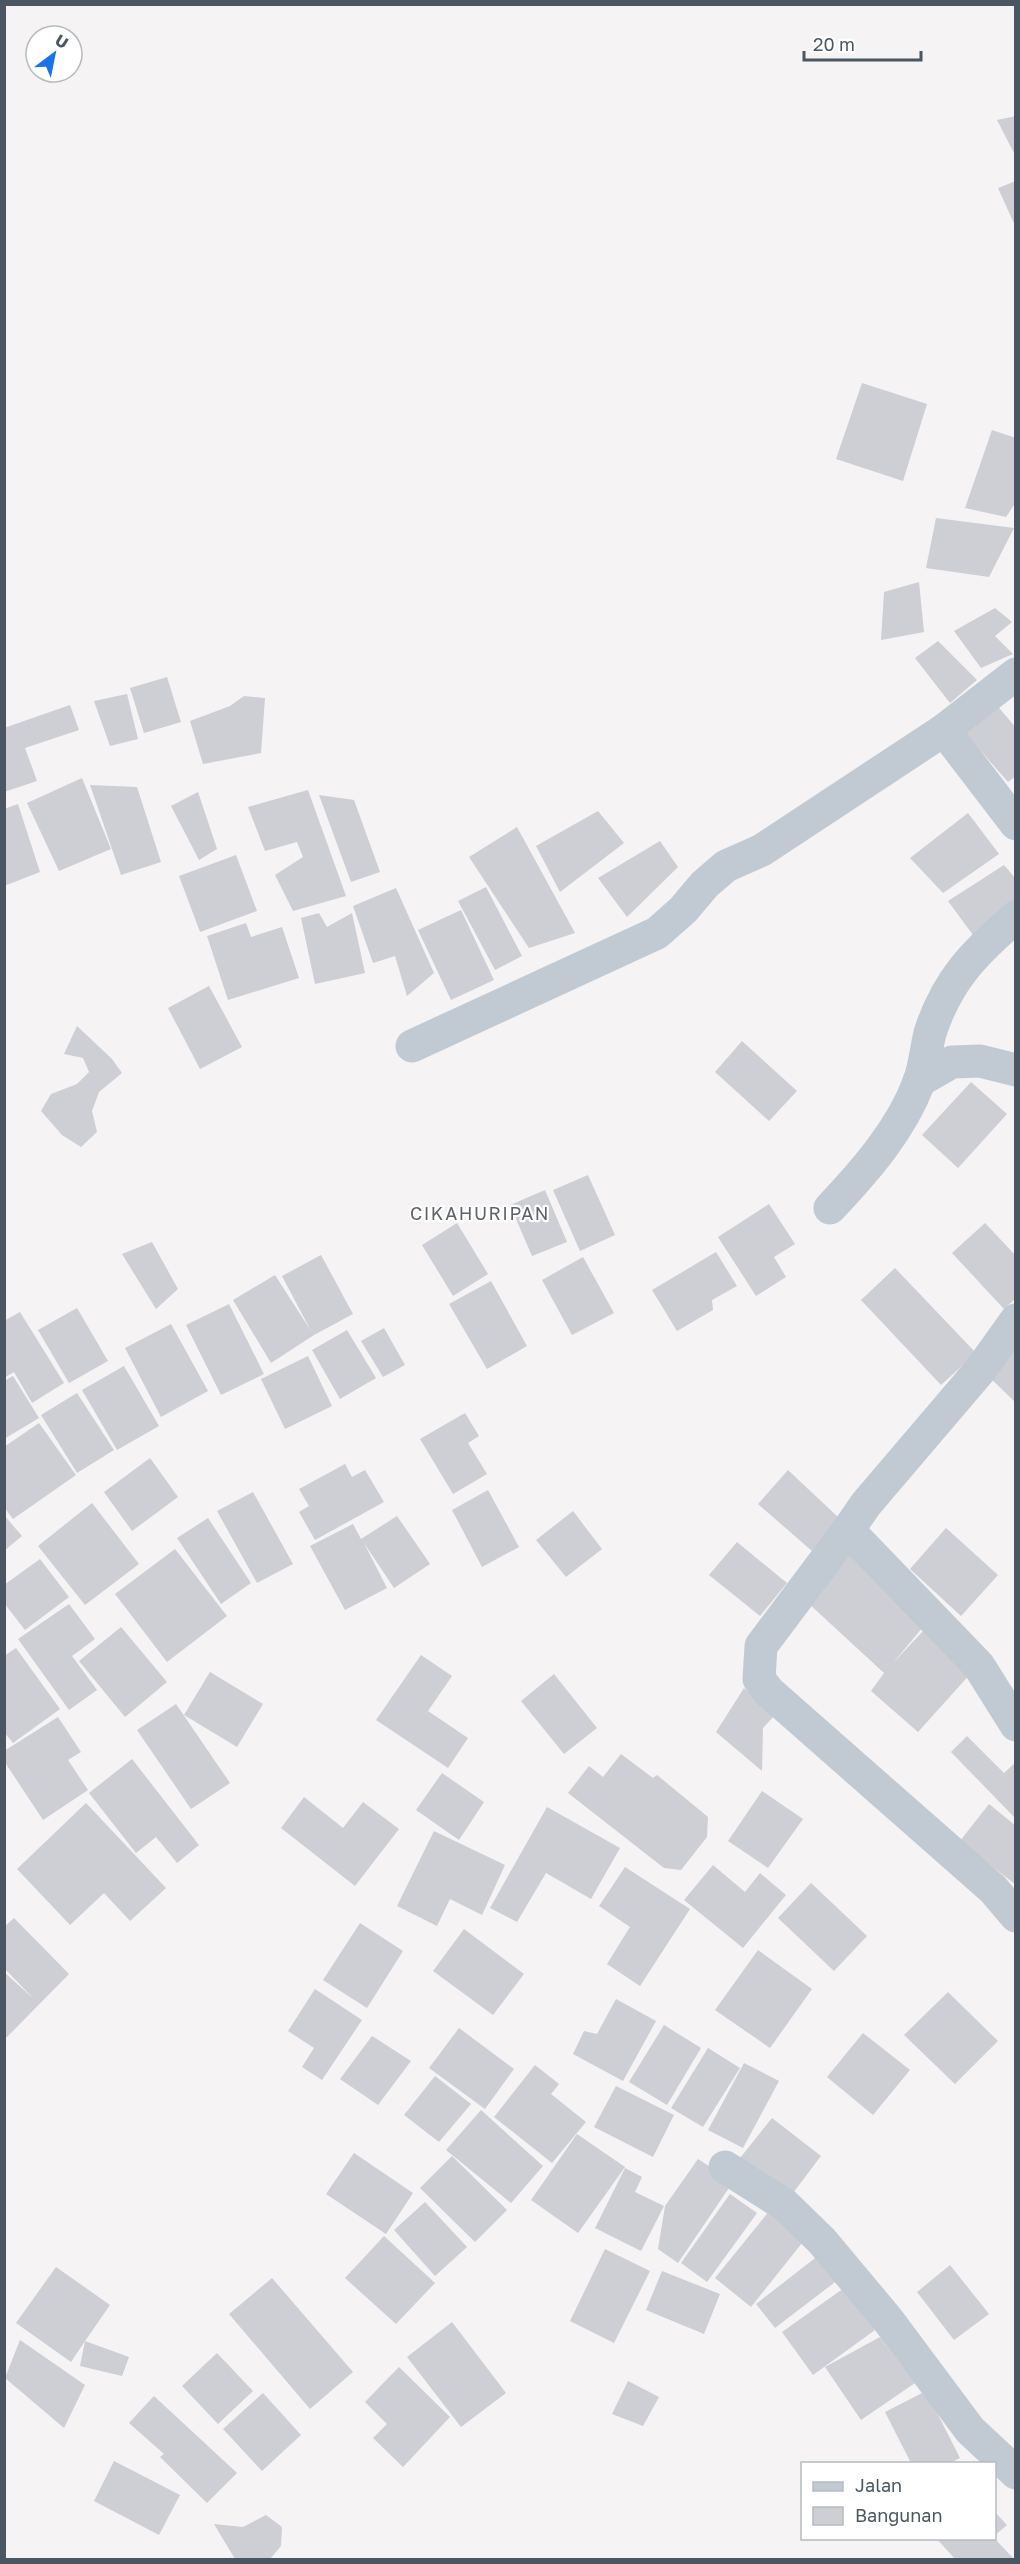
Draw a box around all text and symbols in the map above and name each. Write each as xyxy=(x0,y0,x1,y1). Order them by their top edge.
north arrow xyxy=(24,24,84,84)
scale bar xyxy=(804,24,921,62)
text: U xyxy=(52,30,72,53)
text: 20 m xyxy=(813,33,855,55)
district label: CIKAHURIPAN xyxy=(410,1202,550,1224)
legend xyxy=(801,2462,996,2540)
text: Jalan xyxy=(855,2474,902,2496)
text: Bangunan xyxy=(855,2504,943,2526)

